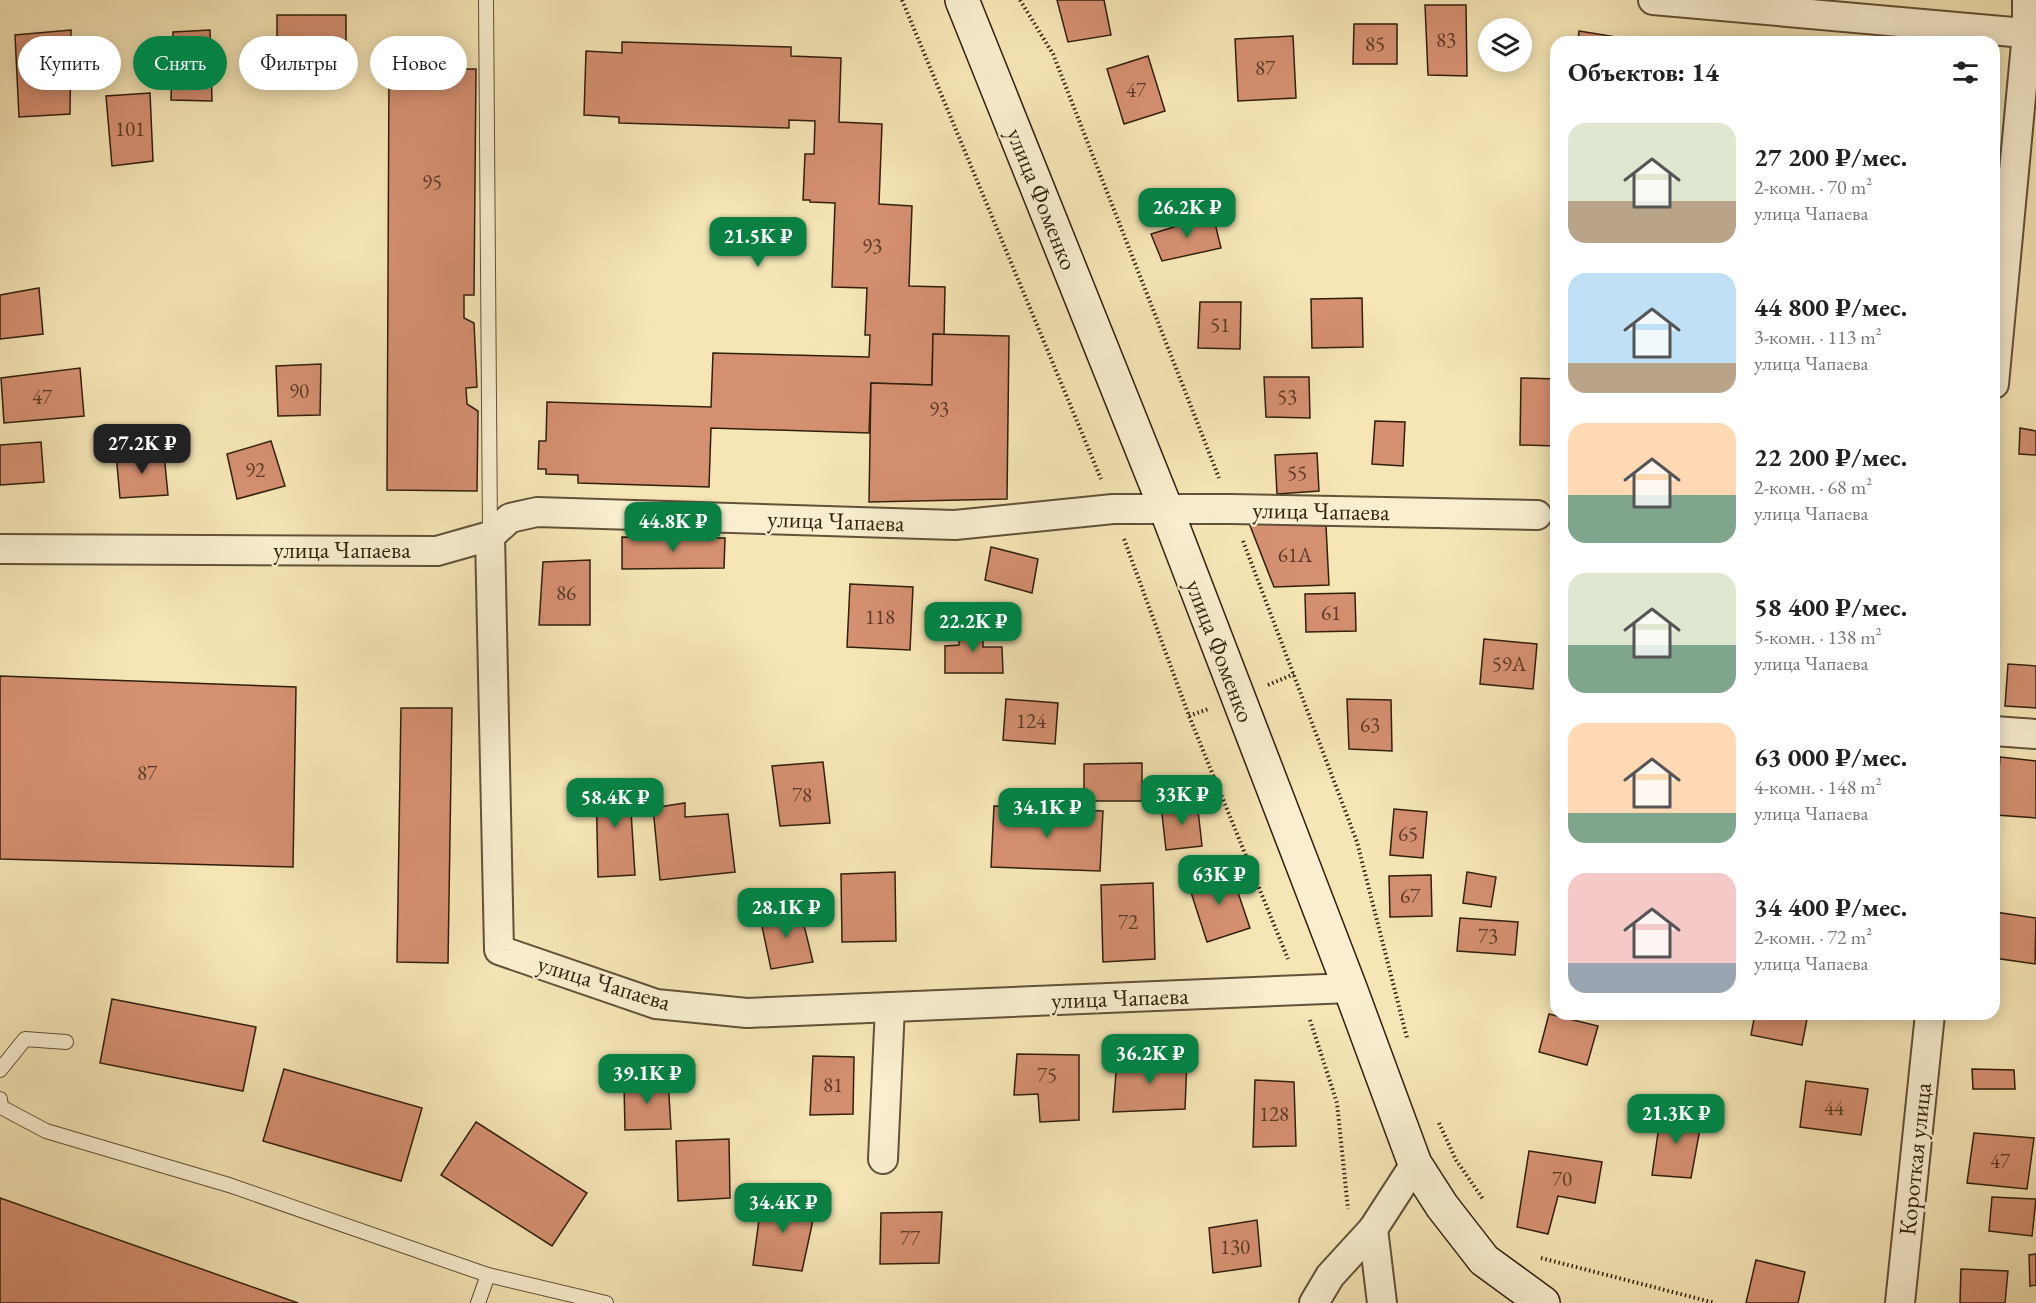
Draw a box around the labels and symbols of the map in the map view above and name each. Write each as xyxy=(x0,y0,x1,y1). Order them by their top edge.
house number: 83 xyxy=(1436,26,1456,53)
house number: 85 xyxy=(1365,30,1385,57)
house number: 87 xyxy=(1255,54,1276,81)
house number: 47 xyxy=(1126,76,1147,103)
house number: 101 xyxy=(115,115,145,142)
street label: улица Фоменко xyxy=(1000,123,1085,275)
house number: 95 xyxy=(422,168,442,195)
pin: 26.2K ₽ xyxy=(1132,188,1242,239)
pin: 21.5K ₽ xyxy=(703,217,813,268)
house number: 93 xyxy=(862,232,882,259)
house number: 51 xyxy=(1210,311,1230,338)
house number: 90 xyxy=(289,377,309,404)
house number: 47 xyxy=(32,383,53,410)
house number: 53 xyxy=(1277,383,1297,410)
house number: 93 xyxy=(929,395,949,422)
pin: 27.2K ₽ xyxy=(87,424,197,475)
house number: 92 xyxy=(245,456,265,483)
house number: 55 xyxy=(1287,459,1307,486)
street label: улица Чапаева xyxy=(1252,494,1390,527)
pin: 44.8K ₽ xyxy=(618,502,728,553)
street label: улица Чапаева xyxy=(767,503,906,538)
street label: улица Чапаева xyxy=(273,534,411,565)
house number: 61А xyxy=(1278,541,1313,568)
street label: улица Фоменко xyxy=(1179,575,1262,727)
house number: 86 xyxy=(556,579,576,606)
house number: 61 xyxy=(1321,599,1341,626)
pin: 22.2K ₽ xyxy=(918,602,1028,653)
house number: 118 xyxy=(865,603,895,630)
house number: 59А xyxy=(1492,650,1527,677)
house number: 124 xyxy=(1016,707,1047,734)
house number: 63 xyxy=(1360,711,1380,738)
house number: 87 xyxy=(137,759,158,786)
pin: 33K ₽ xyxy=(1140,775,1224,826)
pin: 58.4K ₽ xyxy=(560,778,670,829)
house number: 78 xyxy=(792,781,812,808)
pin: 34.1K ₽ xyxy=(992,788,1102,839)
house number: 65 xyxy=(1398,820,1418,847)
pin: 63K ₽ xyxy=(1177,855,1261,906)
house number: 67 xyxy=(1400,882,1421,909)
pin: 28.1K ₽ xyxy=(731,888,841,939)
house number: 72 xyxy=(1118,908,1138,935)
house number: 73 xyxy=(1478,922,1498,949)
street label: улица Чапаева xyxy=(534,948,675,1018)
street label: улица Чапаева xyxy=(1051,980,1190,1015)
pin: 36.2K ₽ xyxy=(1095,1034,1205,1085)
pin: 39.1K ₽ xyxy=(592,1054,702,1105)
house number: 75 xyxy=(1037,1061,1057,1088)
house number: 81 xyxy=(823,1071,843,1098)
street label: Короткая улица xyxy=(1891,1080,1938,1237)
pin: 21.3K ₽ xyxy=(1621,1094,1731,1145)
house number: 44 xyxy=(1824,1094,1845,1121)
house number: 128 xyxy=(1259,1100,1289,1127)
house number: 47 xyxy=(1990,1147,2011,1174)
house number: 70 xyxy=(1552,1165,1572,1192)
pin: 34.4K ₽ xyxy=(728,1183,838,1234)
house number: 77 xyxy=(900,1224,921,1251)
house number: 130 xyxy=(1220,1233,1250,1260)

